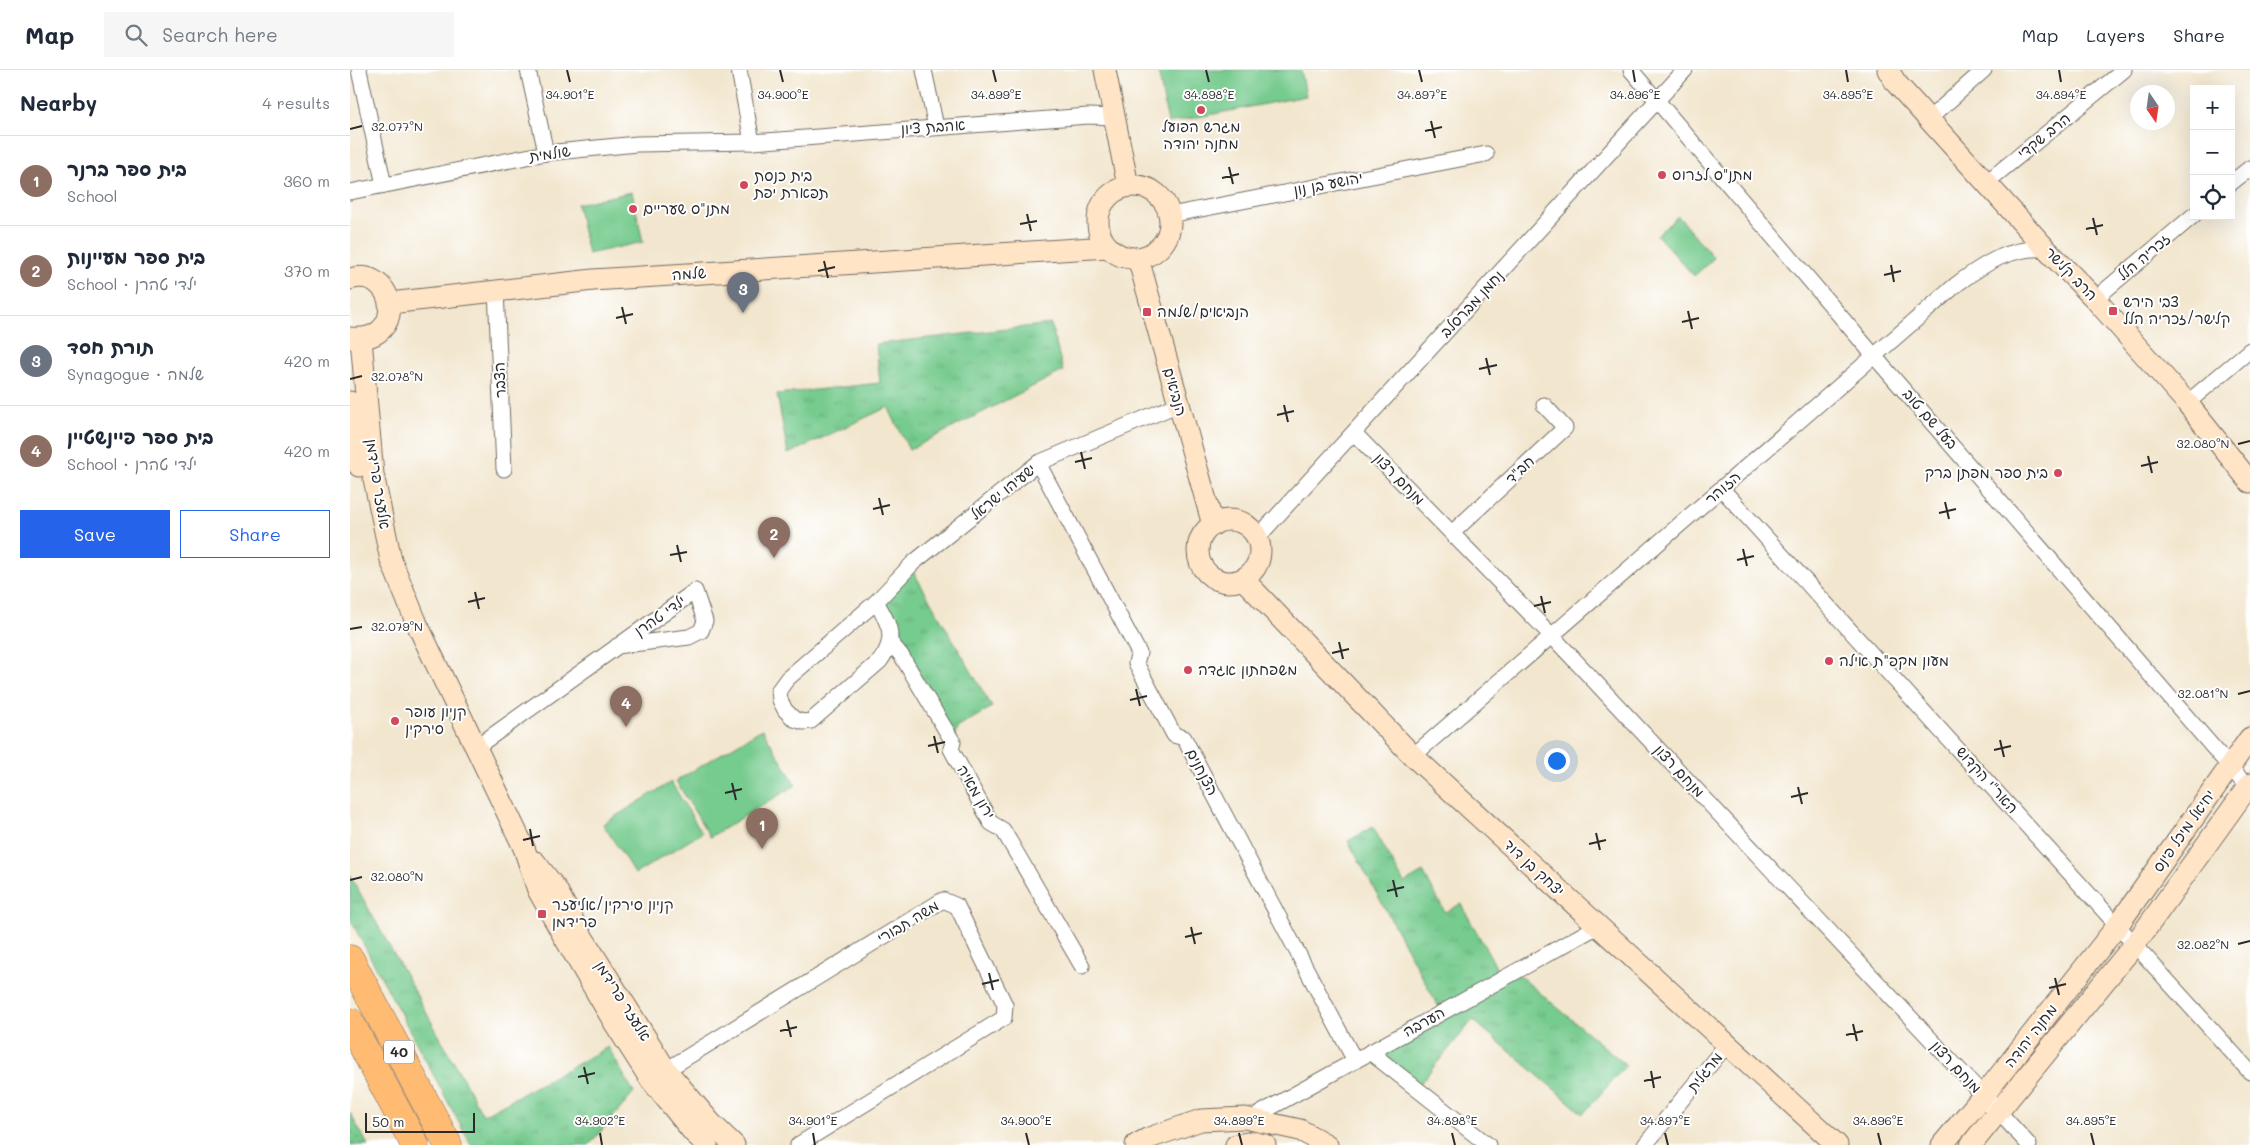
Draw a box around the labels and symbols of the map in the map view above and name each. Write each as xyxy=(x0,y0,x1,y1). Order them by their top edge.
north arrow xyxy=(2130,85,2175,130)
text: 34.901°E xyxy=(546,86,595,102)
text: 34.900°E xyxy=(757,86,809,102)
text: 34.899°E xyxy=(971,86,1021,102)
text: 34.898°E xyxy=(1184,86,1234,102)
text: 34.897°E xyxy=(1397,86,1447,102)
text: 34.896°E xyxy=(1610,86,1660,102)
text: 34.895°E xyxy=(1823,86,1873,102)
text: 34.894°E xyxy=(2036,86,2086,102)
marker: מגרש הפועל מחנה יהודה xyxy=(1195,104,1207,116)
street label: הרב שקדי xyxy=(2013,108,2074,163)
street label: אהבת ציון xyxy=(900,114,966,138)
place label: מגרש הפועל מחנה יהודה xyxy=(1162,116,1241,153)
text: 32.077°N xyxy=(371,118,423,134)
street label: שולמית xyxy=(527,140,572,166)
place label: מתנ"ס לזרוס xyxy=(1672,164,1752,184)
place label: בית כנסת תפארת יפת xyxy=(753,165,829,202)
street label: יהושע בן נון xyxy=(1291,166,1364,200)
marker: מתנ"ס לזרוס xyxy=(1656,169,1668,181)
marker: בית כנסת תפארת יפת xyxy=(738,179,750,191)
place label: מתנ"ס שעריים xyxy=(643,198,730,218)
marker: מתנ"ס שעריים xyxy=(627,203,639,215)
street label: זכריה הלל xyxy=(2112,228,2174,284)
street label: הרב קלישר xyxy=(2040,242,2102,305)
street label: שלמה xyxy=(671,262,707,284)
street label: נחמן מברסלב xyxy=(1435,265,1507,341)
pin: 3 xyxy=(727,272,759,313)
place label: צבי הירש קלישר/זכריה הלל xyxy=(2123,291,2230,329)
place label: הנביאים/שלמה xyxy=(1157,301,1249,321)
marker: צבי הירש קלישר/זכריה הלל xyxy=(2107,305,2119,317)
marker: הנביאים/שלמה xyxy=(1141,306,1153,318)
street label: הצבר xyxy=(488,362,510,398)
street label: הנביאים xyxy=(1160,365,1192,418)
text: 32.078°N xyxy=(371,368,423,384)
street label: בעל שם טוב xyxy=(1899,384,1963,453)
text: 32.080°N xyxy=(2177,435,2229,451)
street label: אלעזר פרידמן xyxy=(361,437,396,531)
street label: מנחם רצון xyxy=(1370,448,1430,509)
street label: חב"ד xyxy=(1500,451,1538,488)
street label: ישעיהו ישראל xyxy=(965,459,1039,524)
place label: בית ספר מפתן ברק xyxy=(1925,462,2048,483)
street label: הזוהר xyxy=(1700,466,1745,508)
marker: בית ספר מפתן ברק xyxy=(2052,467,2064,479)
pin: 2 xyxy=(758,517,790,558)
street label: ילדי טהרן xyxy=(630,590,689,640)
text: 32.079°N xyxy=(371,618,423,634)
place label: מעון מקפ"ת אילה xyxy=(1839,650,1949,670)
marker: מעון מקפ"ת אילה xyxy=(1823,655,1835,667)
place label: משפחתון אגדה xyxy=(1198,659,1297,680)
marker: משפחתון אגדה xyxy=(1182,664,1194,676)
text: 32.081°N xyxy=(2178,685,2228,701)
pin: 4 xyxy=(610,686,642,727)
place label: קניון עופר סירקין xyxy=(405,701,466,738)
marker: קניון עופר סירקין xyxy=(389,715,401,727)
street label: מנחם רצון xyxy=(1650,740,1709,801)
street label: האר"י הקדוש xyxy=(1952,742,2023,817)
street label: הצנחנים xyxy=(1182,744,1224,799)
your location xyxy=(1544,748,1570,774)
street label: ירון מאיה xyxy=(952,761,1000,823)
street label: יחיאל מיכל פינס xyxy=(2147,785,2219,876)
pin: 1 xyxy=(746,808,778,849)
street label: יצחק בן דוד xyxy=(1500,834,1569,900)
text: 32.080°N xyxy=(371,868,423,884)
place label: קניון סירקין/אליעזר פרידמן xyxy=(552,894,673,932)
street label: משה תבורי xyxy=(873,895,942,947)
marker: קניון סירקין/אליעזר פרידמן xyxy=(536,908,548,920)
text: 32.082°N xyxy=(2177,936,2229,952)
street label: אלעזר פרידמן xyxy=(590,957,657,1045)
street label: מחנה יהודה xyxy=(1999,1000,2061,1071)
street label: הערבה xyxy=(1399,1001,1448,1041)
street label: מנחם רצון xyxy=(1927,1036,1986,1097)
road number: 40 xyxy=(384,1040,414,1064)
street label: מרגלית xyxy=(1681,1047,1726,1096)
scale bar xyxy=(365,1110,475,1133)
text: 34.902°E xyxy=(575,1112,625,1128)
text: 34.901°E xyxy=(789,1112,838,1128)
text: 34.900°E xyxy=(1000,1112,1052,1128)
text: 34.899°E xyxy=(1214,1112,1264,1128)
text: 34.898°E xyxy=(1427,1112,1477,1128)
text: 34.897°E xyxy=(1640,1112,1690,1128)
text: 34.896°E xyxy=(1853,1112,1903,1128)
text: 34.895°E xyxy=(2066,1112,2116,1128)

